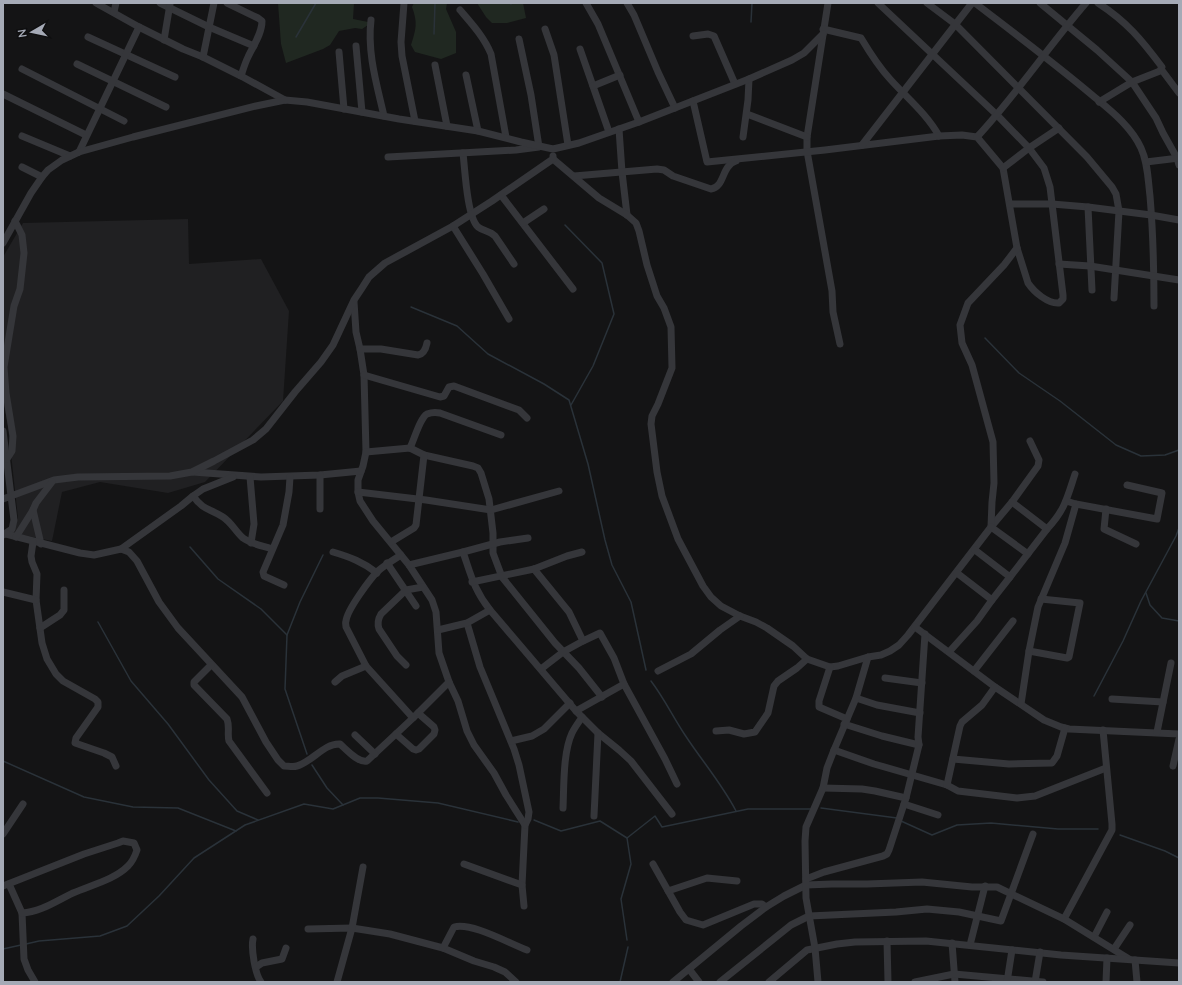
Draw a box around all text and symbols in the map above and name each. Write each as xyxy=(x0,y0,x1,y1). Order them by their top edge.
north arrow xyxy=(12,12,52,52)
text: N xyxy=(15,28,29,39)

